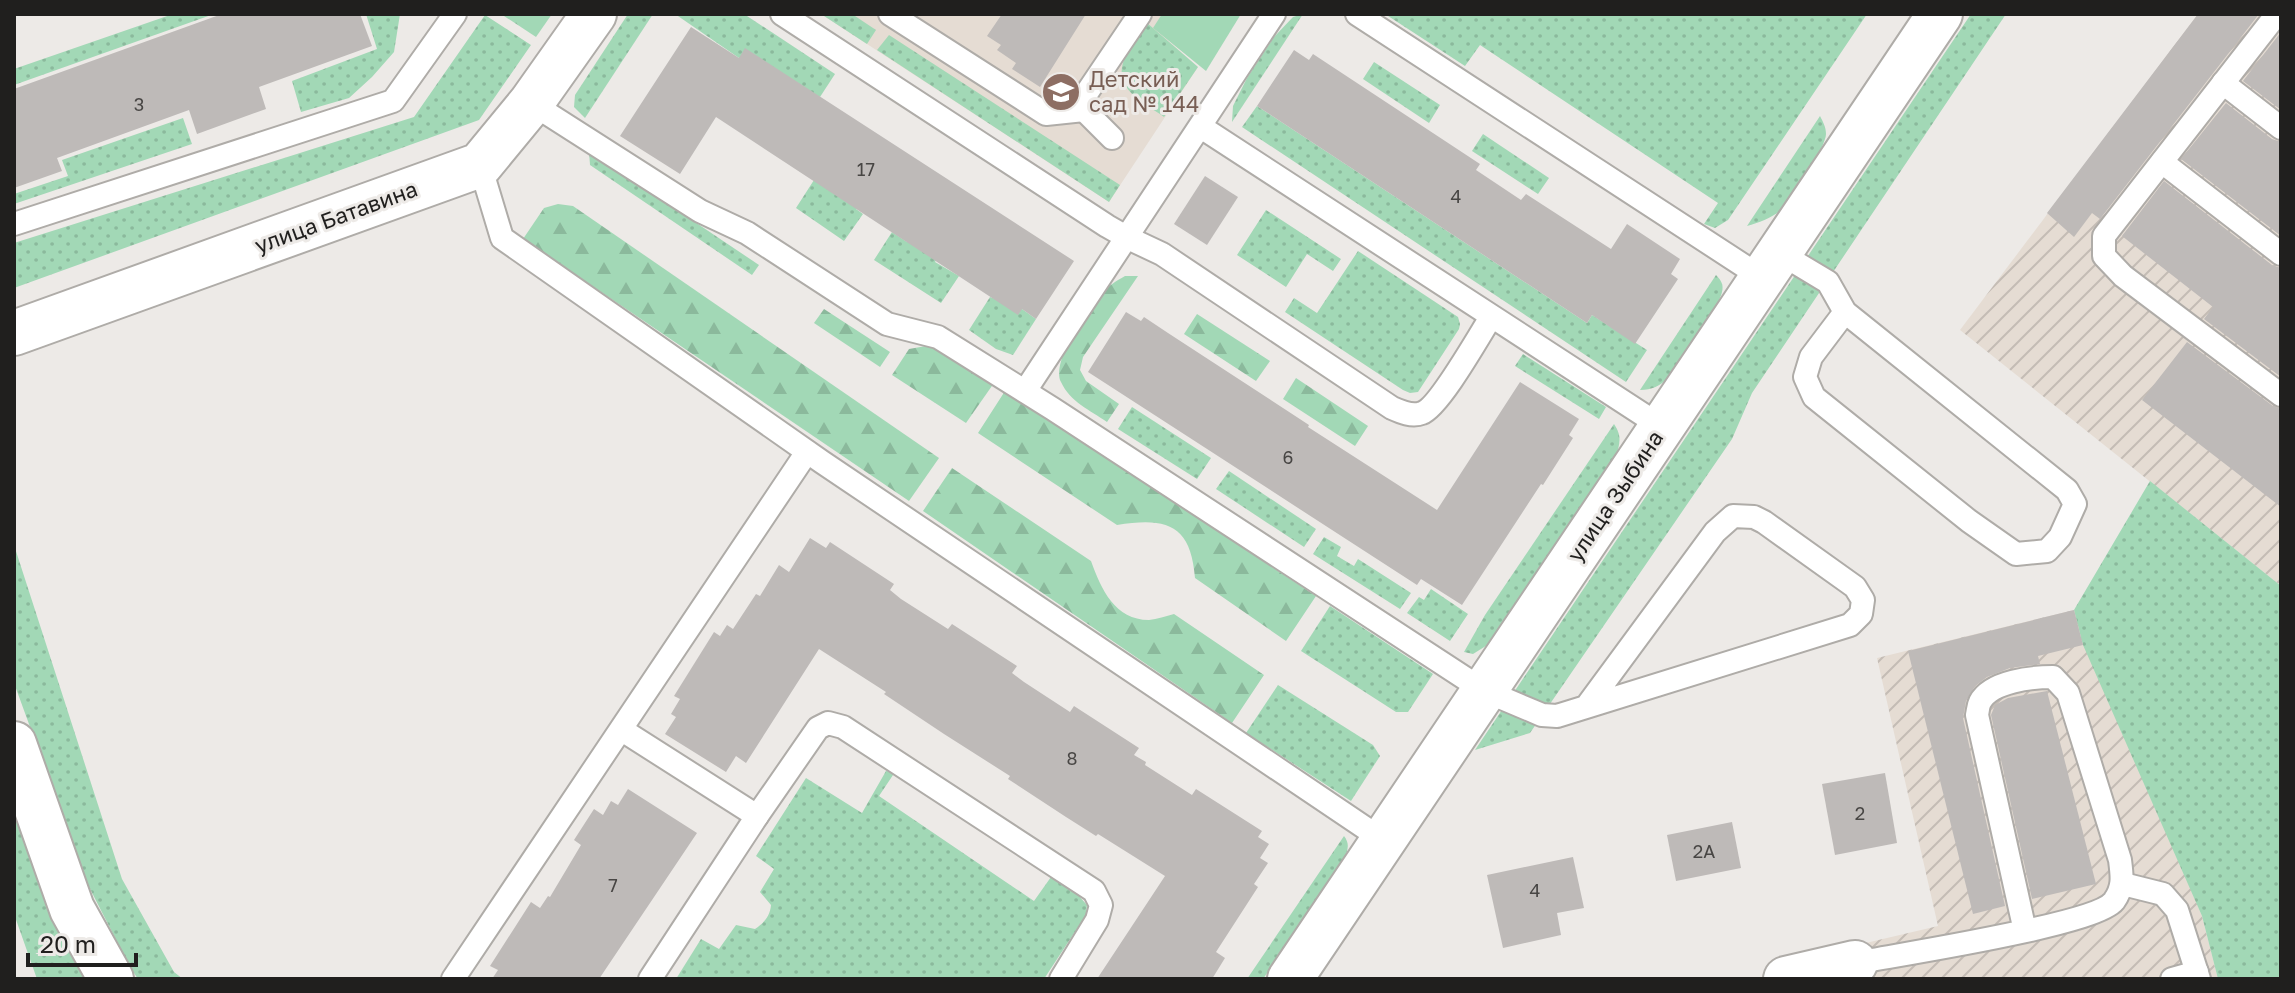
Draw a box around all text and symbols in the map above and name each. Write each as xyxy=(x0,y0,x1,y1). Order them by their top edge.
place label: Детский сад № 144 xyxy=(1089,65,1199,117)
school or university icon: Детский сад № 144 xyxy=(1040,71,1082,113)
house number: 3 xyxy=(134,93,144,115)
house number: 17 xyxy=(857,158,875,180)
street label: улица Батавина xyxy=(251,175,421,259)
house number: 4 xyxy=(1451,185,1462,207)
street label: улица Зыбина xyxy=(1561,425,1668,566)
house number: 6 xyxy=(1283,446,1293,468)
house number: 8 xyxy=(1067,747,1077,769)
house number: 2 xyxy=(1855,802,1865,824)
house number: 2А xyxy=(1693,840,1715,862)
house number: 7 xyxy=(608,874,618,896)
house number: 4 xyxy=(1530,879,1541,901)
scale bar xyxy=(28,917,136,967)
text: 20 m xyxy=(40,929,96,958)

